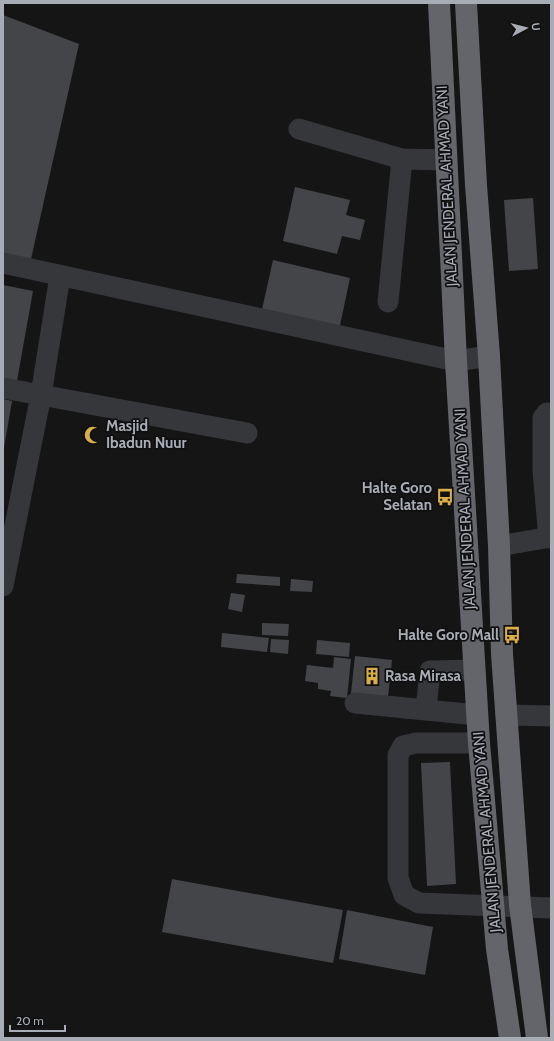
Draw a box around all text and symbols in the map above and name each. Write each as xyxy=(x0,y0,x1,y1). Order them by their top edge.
north arrow xyxy=(506,8,546,48)
text: U xyxy=(528,22,543,32)
street label: JALAN JENDERAL AHMAD YANI xyxy=(433,85,461,288)
street label: JALAN JENDERAL AHMAD YANI xyxy=(451,408,479,611)
place label: Masjid Ibadun Nuur xyxy=(106,417,187,452)
mosque icon: Masjid Ibadun Nuur xyxy=(83,425,103,445)
place label: Halte Goro Selatan xyxy=(362,479,432,514)
bus stop icon: Halte Goro Selatan xyxy=(435,487,455,507)
bus stop icon: Halte Goro Mall xyxy=(502,625,522,645)
place label: Halte Goro Mall xyxy=(398,626,499,644)
building icon: Rasa Mirasa xyxy=(362,666,382,686)
place label: Rasa Mirasa xyxy=(385,667,462,685)
street label: JALAN JENDERAL AHMAD YANI xyxy=(469,731,505,934)
scale bar xyxy=(10,1007,65,1033)
text: 20 m xyxy=(16,1013,44,1028)

